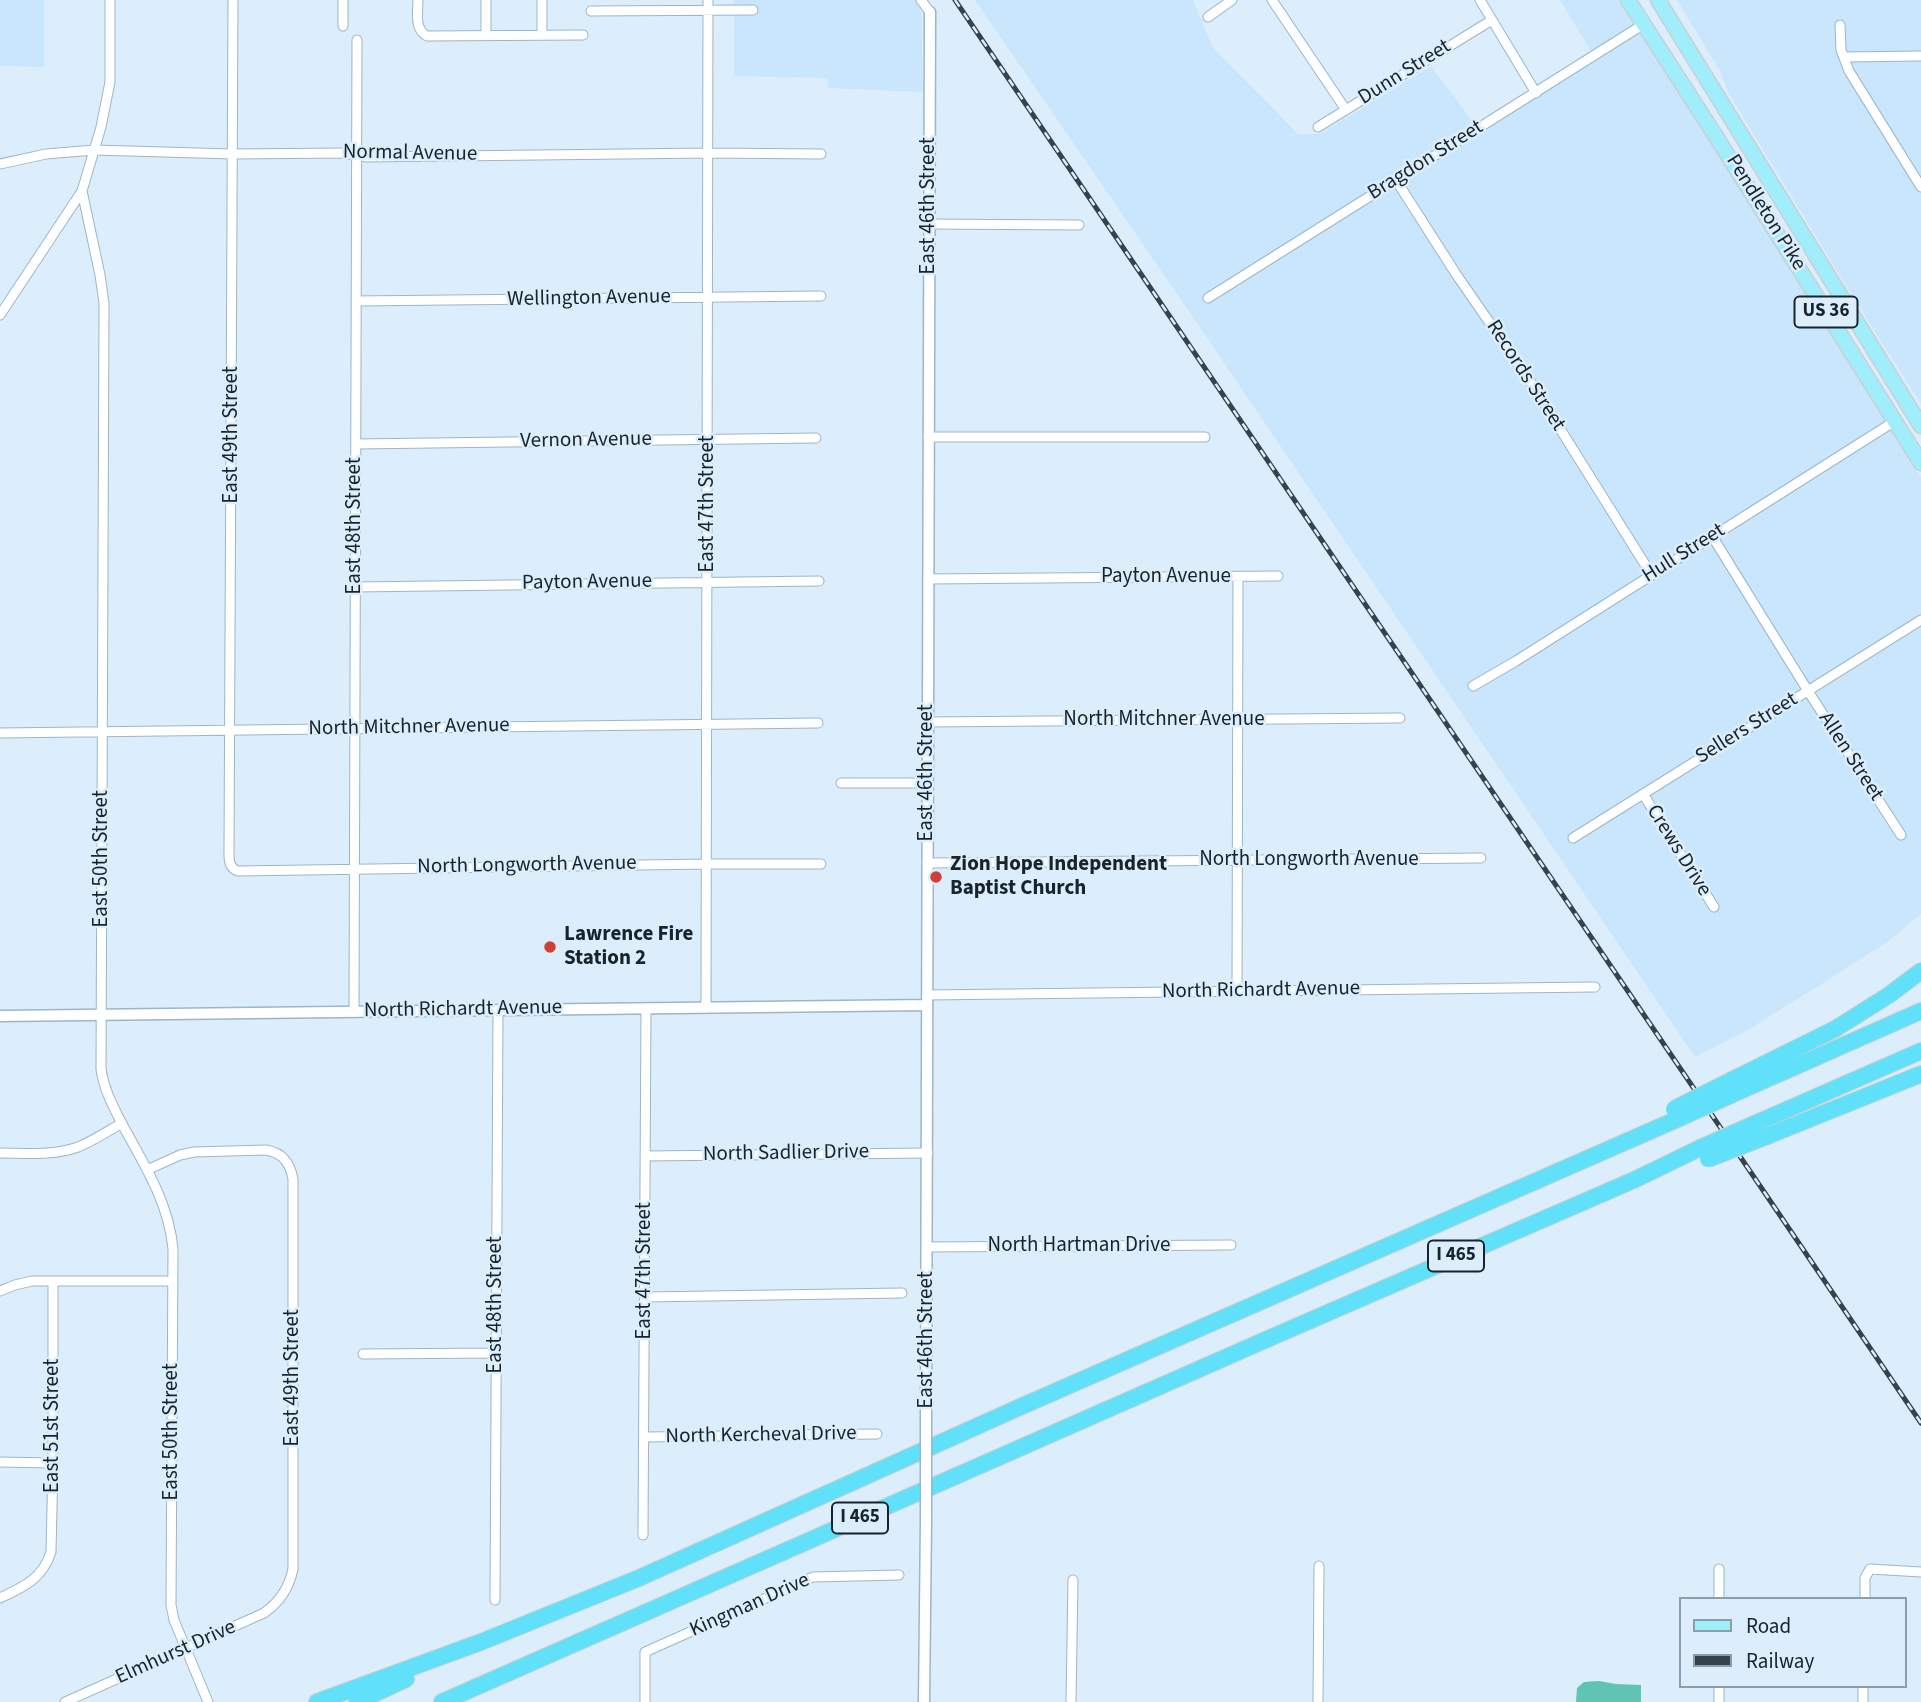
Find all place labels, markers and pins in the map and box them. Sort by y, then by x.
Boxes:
place label: Zion Hope Independent Baptist Church [950,852,1167,902]
marker: Zion Hope Independent Baptist Church [928,869,944,885]
place label: Lawrence Fire Station 2 [564,922,693,972]
marker: Lawrence Fire Station 2 [542,939,558,955]

